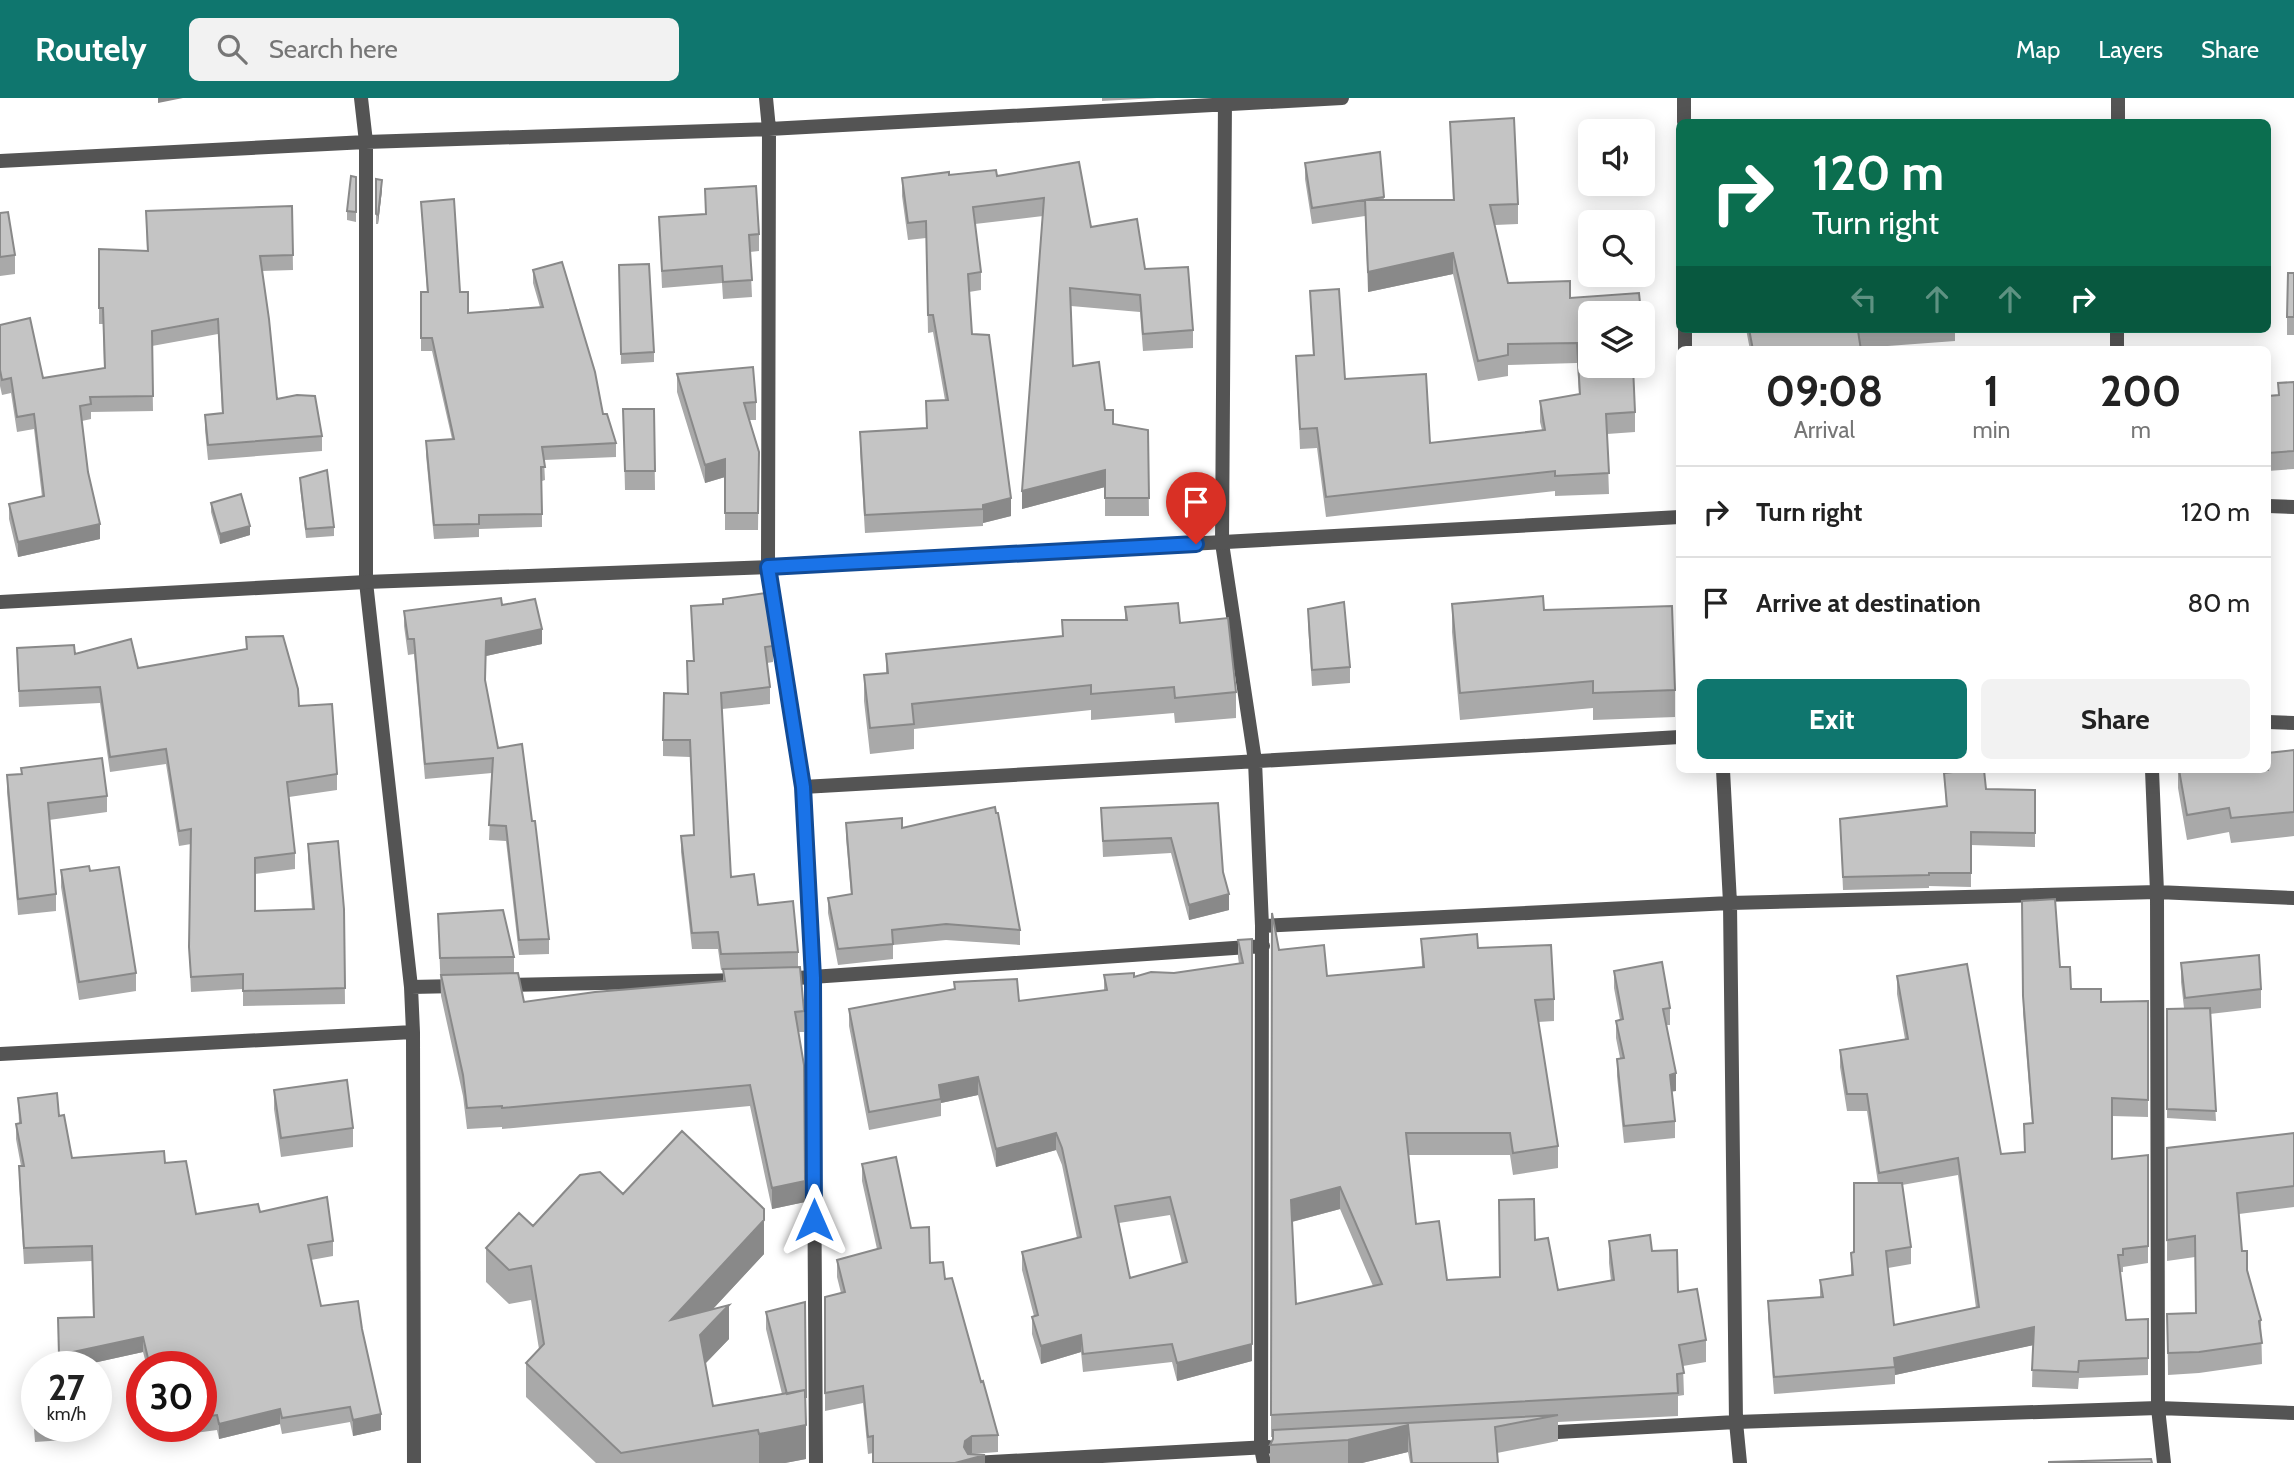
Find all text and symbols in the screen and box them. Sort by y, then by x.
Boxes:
search box [189,18,679,81]
text: Routely [35,29,147,69]
icon: search [213,30,251,68]
text: Search here [269,33,398,65]
text: Map [2016,35,2060,64]
text: Layers [2098,35,2163,64]
text: Share [2201,35,2259,64]
map controls [1578,119,1655,378]
button: sound [1578,119,1655,196]
text: 120 m [1812,143,1944,202]
icon: right [1697,147,1788,238]
text: Turn right [1812,203,1939,242]
button: search [1578,210,1655,287]
icon: left [1845,280,1883,318]
icon: ahead [1918,280,1956,318]
icon: ahead [1991,280,2029,318]
icon: right [2064,280,2102,318]
button: layers [1578,301,1655,378]
text: 09:08 [1765,365,1883,417]
text: 1 [1984,365,1999,417]
text: 200 [2100,365,2182,417]
text: Arrival [1794,416,1855,444]
text: min [1973,416,2010,444]
text: m [2131,416,2151,444]
pin [1166,472,1226,544]
icon: arrive [1177,483,1215,521]
icon: right [1697,493,1735,531]
text: Turn right [1756,496,1862,528]
text: 120 m [2181,496,2250,528]
icon: arrive [1697,584,1735,622]
text: Arrive at destination [1756,587,1981,619]
text: 80 m [2187,587,2250,619]
button: Exit [1697,679,1967,759]
button: Share [1981,679,2250,759]
position arrow [777,1183,851,1257]
speed limit sign: 30 [126,1351,217,1442]
text: 27 [48,1366,85,1409]
text: km/h [47,1403,86,1425]

